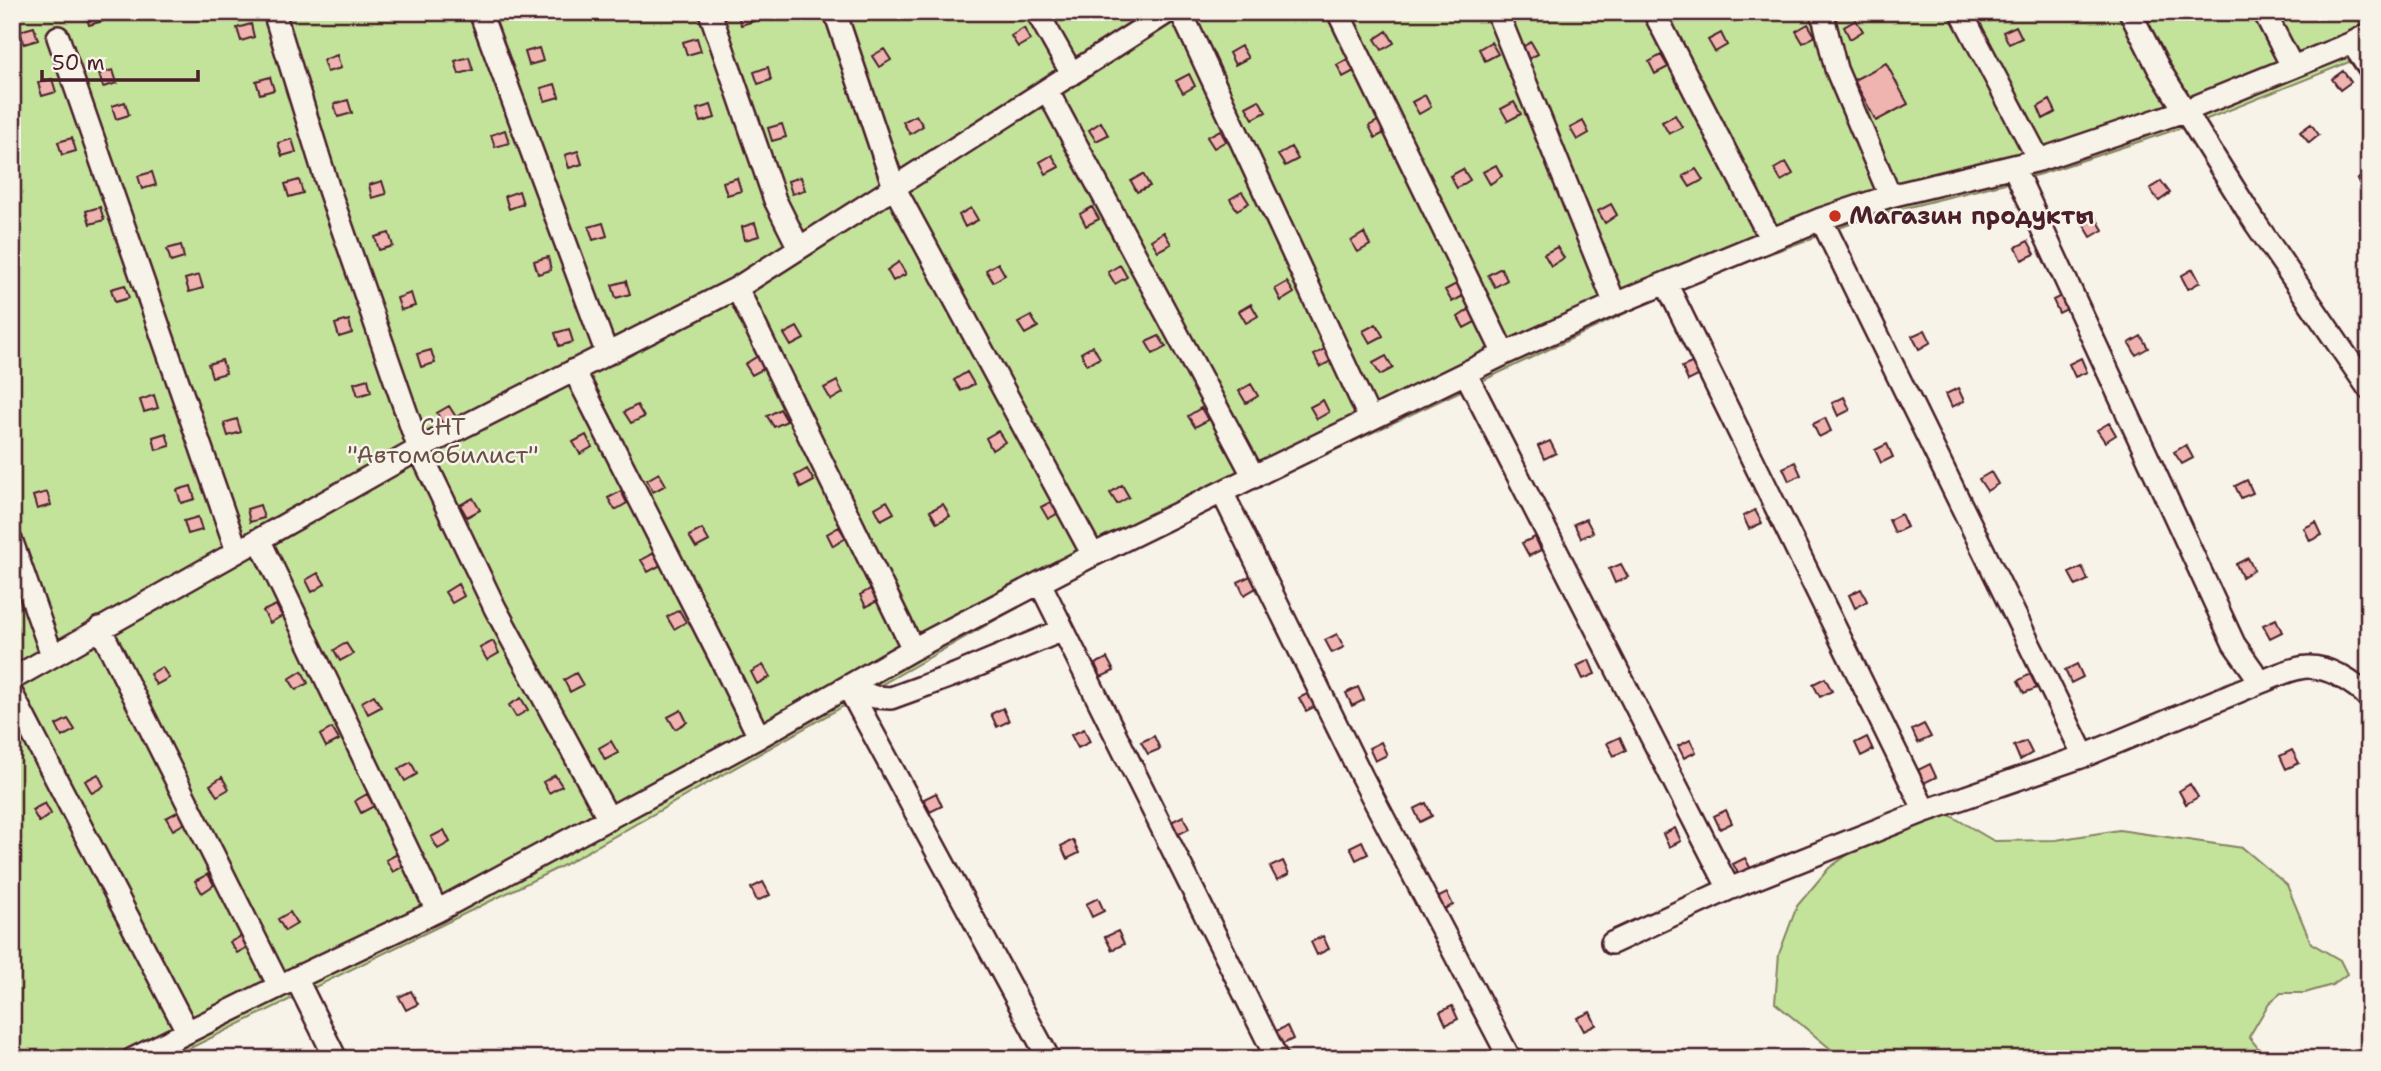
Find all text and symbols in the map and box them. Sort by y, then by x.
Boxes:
scale bar [42,38,198,82]
text: 50 m [52,49,105,77]
place label: Магазин продукты [1849,200,2094,232]
marker: Магазин продукты [1827,208,1843,224]
park label: СНТ "Автомобилист" [347,411,539,471]

